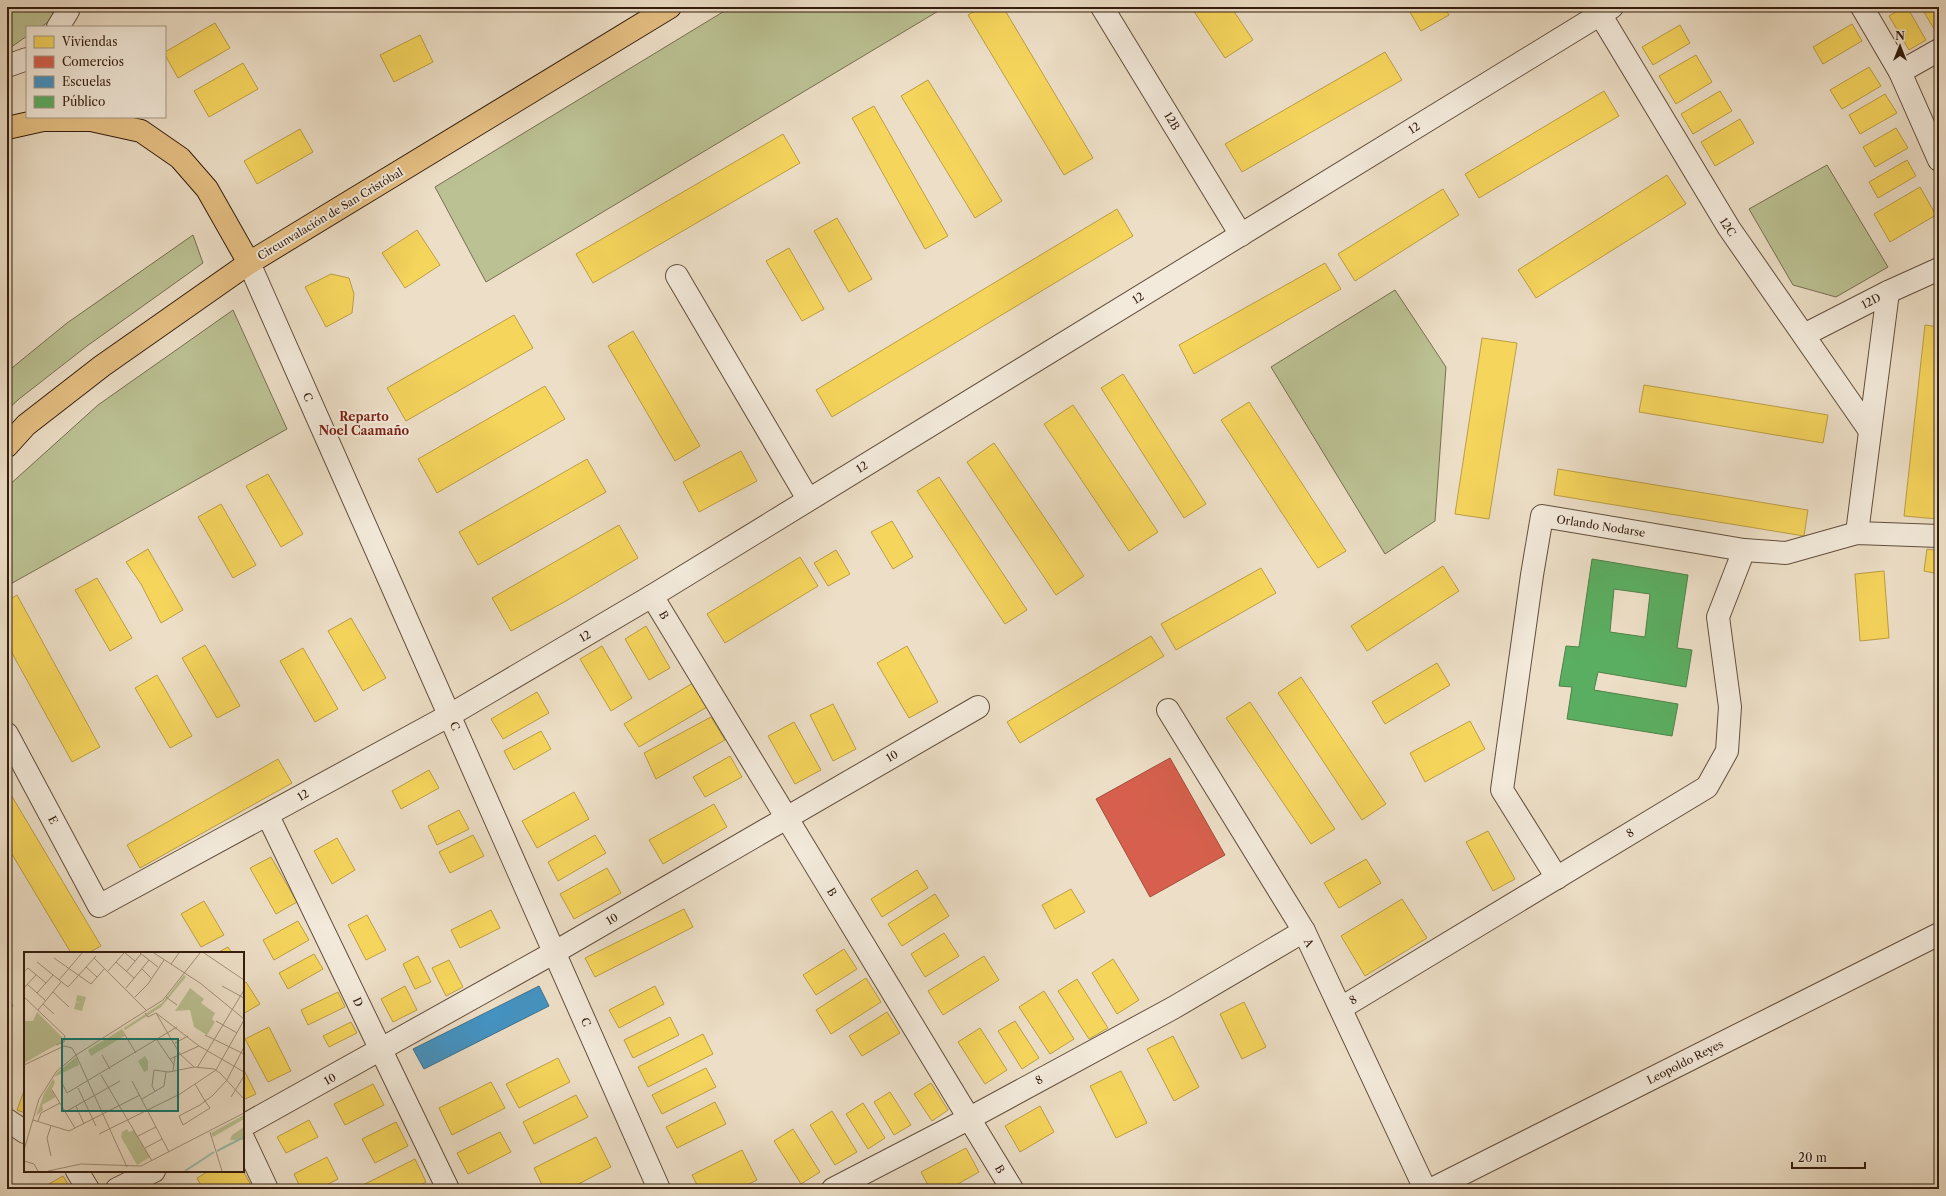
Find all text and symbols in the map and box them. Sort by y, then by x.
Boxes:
legend [26,26,166,118]
north arrow [1880,26,1920,66]
text: N [1895,29,1905,43]
text: Viviendas [61,34,117,49]
text: Comercios [62,54,124,69]
text: Escuelas [62,74,111,89]
text: Público [62,94,105,109]
street label: 12B [1161,109,1183,133]
street label: 12 [1406,119,1422,137]
street label: Circunvalación de San Cristóbal [255,165,406,263]
street label: 12C [1717,215,1739,239]
street label: 12 [1130,289,1146,307]
street label: 12D [1859,290,1883,312]
street label: C [300,390,316,404]
district label: Reparto Noel Caamaño [319,409,410,438]
street label: 12 [854,458,870,476]
street label: Orlando Nodarse [1556,512,1646,540]
street label: B [656,608,672,622]
street label: 12 [577,627,593,645]
street label: C [447,719,463,733]
street label: 10 [883,747,901,765]
street label: 12 [295,786,311,804]
street label: E [45,813,61,827]
street label: 8 [1624,825,1636,841]
street label: B [824,885,840,899]
street label: 10 [603,910,621,928]
street label: A [1300,935,1317,950]
inset map [24,952,244,1172]
street label: 8 [1347,992,1359,1008]
street label: D [350,995,366,1009]
street label: C [578,1015,594,1029]
street label: Leopoldo Reyes [1644,1037,1726,1087]
street label: 10 [322,1070,338,1088]
street label: 8 [1033,1072,1045,1088]
scale bar [1792,1144,1865,1170]
text: 20 m [1798,1150,1827,1165]
street label: B [992,1162,1008,1176]

